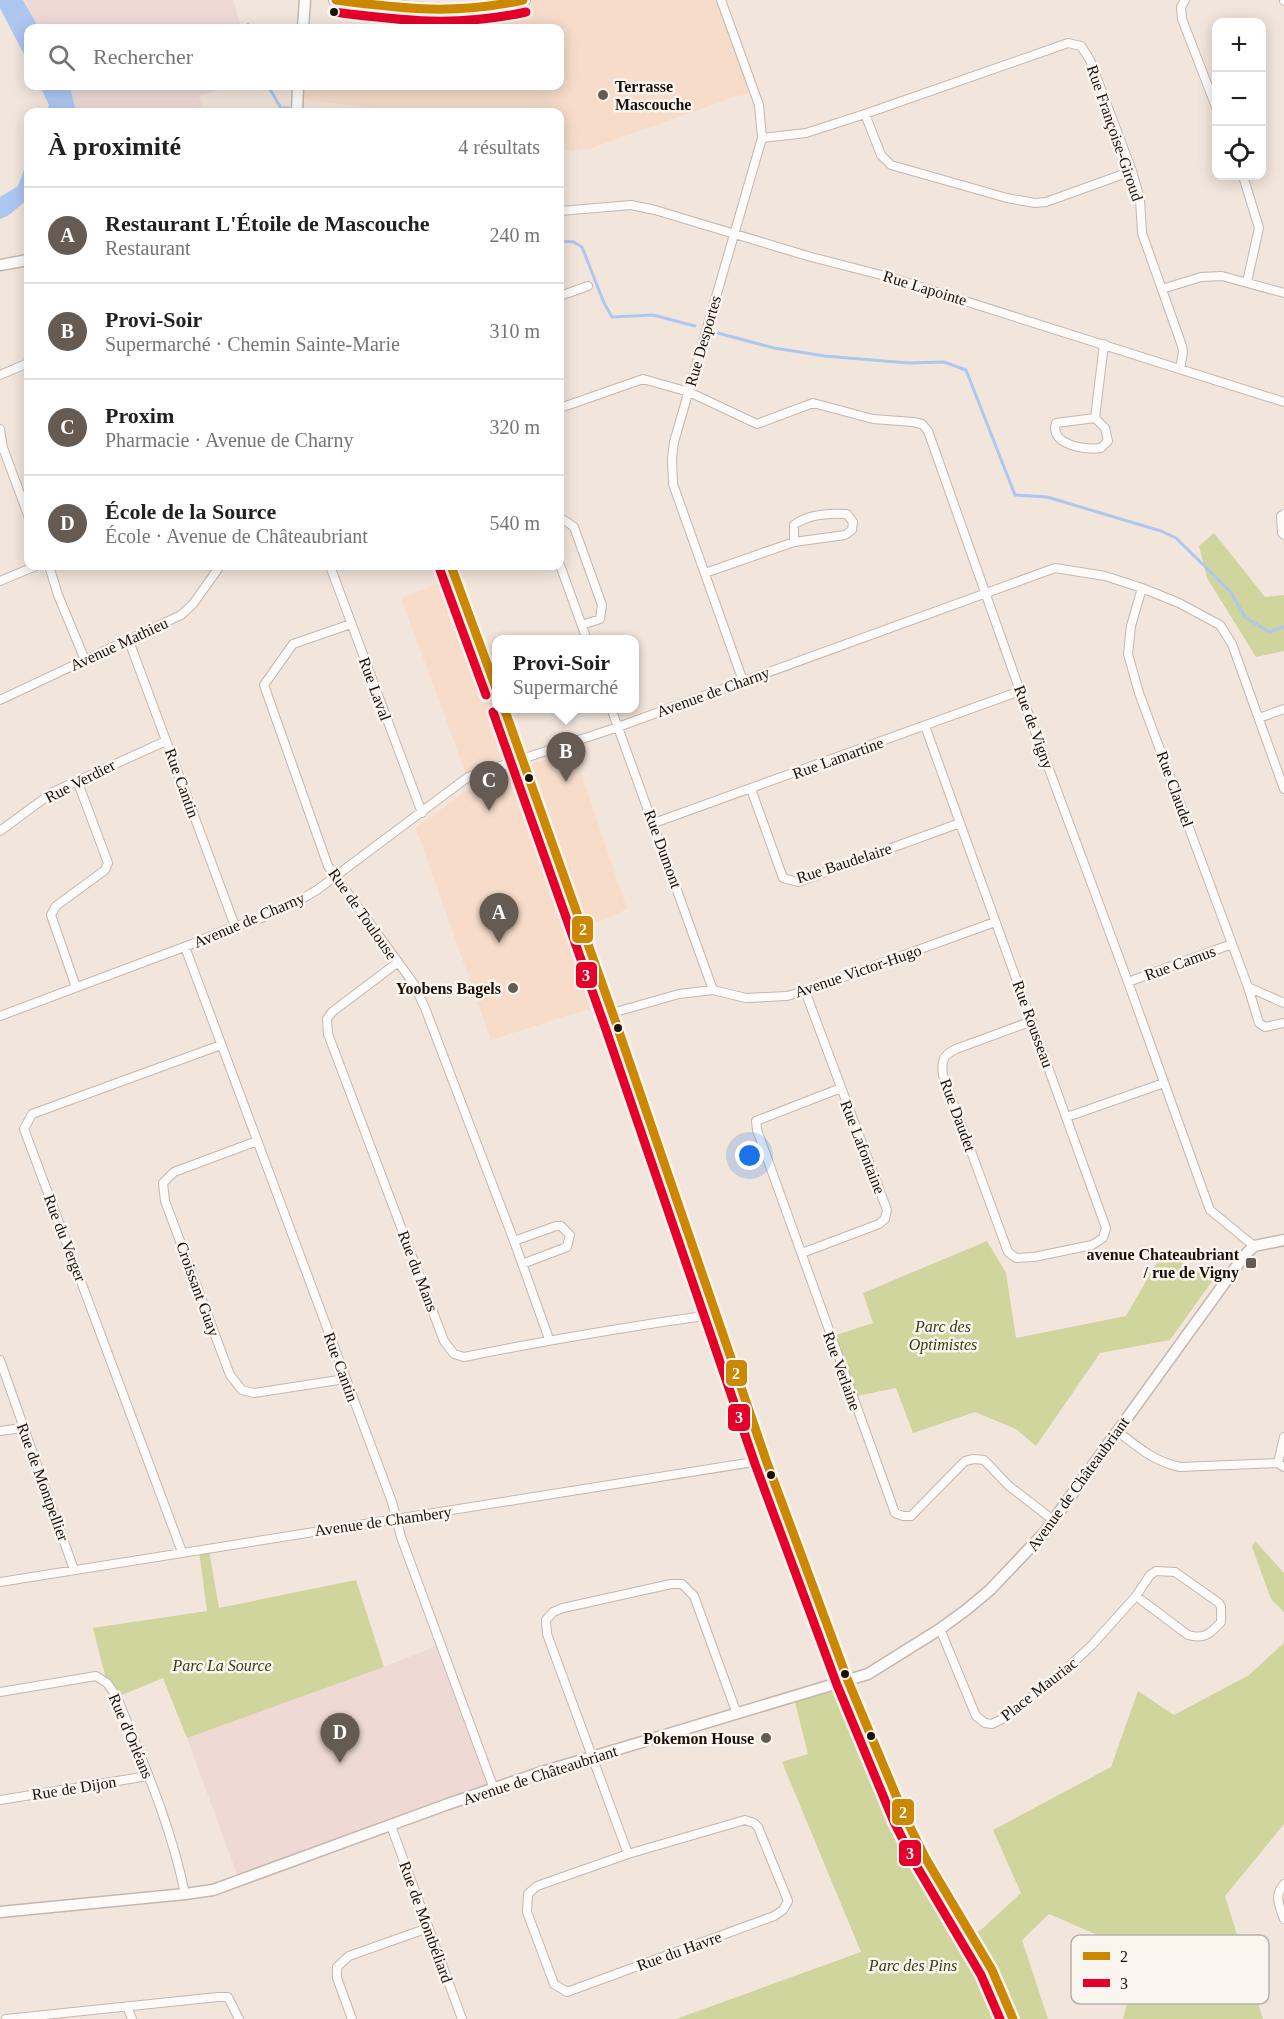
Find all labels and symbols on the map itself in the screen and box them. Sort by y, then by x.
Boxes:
unlabelled marker [328,6,340,18]
street label: Rue Françoise-Giroud [1083,63,1146,204]
place label: Terrasse Mascouche [615,78,691,113]
marker: Terrasse Mascouche [596,88,610,102]
street label: Rue Lapointe [881,267,969,310]
street label: Rue Desportes [682,294,725,389]
street label: Avenue Mathieu [67,614,171,674]
street label: Rue Laval [356,655,394,724]
street label: Avenue de Charny [654,664,772,721]
street label: Rue de Vigny [1010,683,1057,771]
pin: B [546,732,586,782]
street label: Rue Lamartine [790,734,886,782]
street label: Rue Cantin [162,746,202,820]
street label: Rue Claudel [1153,749,1197,830]
street label: Rue Verdier [42,756,119,806]
pin: C [470,762,508,811]
unlabelled marker [523,772,535,784]
street label: Rue Dumont [641,807,685,891]
street label: Rue Baudelaire [794,840,894,886]
street label: Rue de Toulouse [325,865,401,963]
street label: Avenue de Charny [191,889,307,952]
pin: A [480,894,518,943]
line badge: 2 [571,915,594,944]
text: 2 [579,921,587,938]
street label: Avenue Victor-Hugo [792,941,924,1002]
street label: Rue Camus [1142,942,1218,984]
line badge: 3 [575,961,598,989]
text: 3 [582,967,590,984]
street label: Rue Rousseau [1009,978,1057,1070]
place label: Yoobens Bagels [396,980,501,998]
marker: Yoobens Bagels [506,981,520,995]
unlabelled marker [612,1022,624,1034]
street label: Rue Daudet [937,1076,979,1154]
street label: Rue Lafontaine [837,1098,889,1196]
your location [735,1141,764,1170]
street label: Rue du Verger [40,1192,90,1285]
street label: Rue du Mans [395,1228,441,1314]
street label: Croissant Guay [172,1240,223,1339]
place label: avenue Chateaubriant / rue de Vigny [1087,1246,1240,1282]
marker: avenue Chateaubriant / rue de Vigny [1244,1256,1258,1270]
park label: Parc des Optimistes [909,1318,977,1354]
street label: Rue Verlaine [820,1329,864,1413]
street label: Rue Cantin [321,1330,361,1404]
line badge: 2 [725,1359,748,1387]
text: 2 [732,1365,740,1382]
line badge: 3 [727,1403,751,1432]
text: 3 [735,1409,743,1426]
street label: Avenue de Châteaubriant [1024,1413,1133,1554]
street label: Rue de Montpellier [13,1421,72,1544]
unlabelled marker [765,1469,777,1481]
street label: Avenue de Chambery [313,1503,453,1540]
street label: Place Mauriac [998,1654,1080,1724]
park label: Parc La Source [171,1657,272,1674]
unlabelled marker [839,1668,851,1680]
street label: Rue d'Orléans [106,1691,156,1781]
pin: D [320,1714,360,1763]
place label: Pokemon House [643,1730,754,1747]
unlabelled marker [865,1730,877,1742]
marker: Pokemon House [759,1731,773,1745]
street label: Avenue de Châteaubriant [461,1742,620,1808]
street label: Rue de Dijon [31,1773,118,1804]
line badge: 2 [891,1798,915,1826]
text: 2 [899,1804,907,1821]
line badge: 3 [898,1839,922,1867]
text: 3 [906,1845,914,1862]
street label: Rue de Montbéliard [396,1859,456,1985]
street label: Rue du Havre [634,1928,724,1974]
legend [1071,1935,1269,2004]
text: 2 [1120,1948,1128,1965]
park label: Parc des Pins [868,1957,957,1974]
text: 3 [1120,1975,1128,1992]

